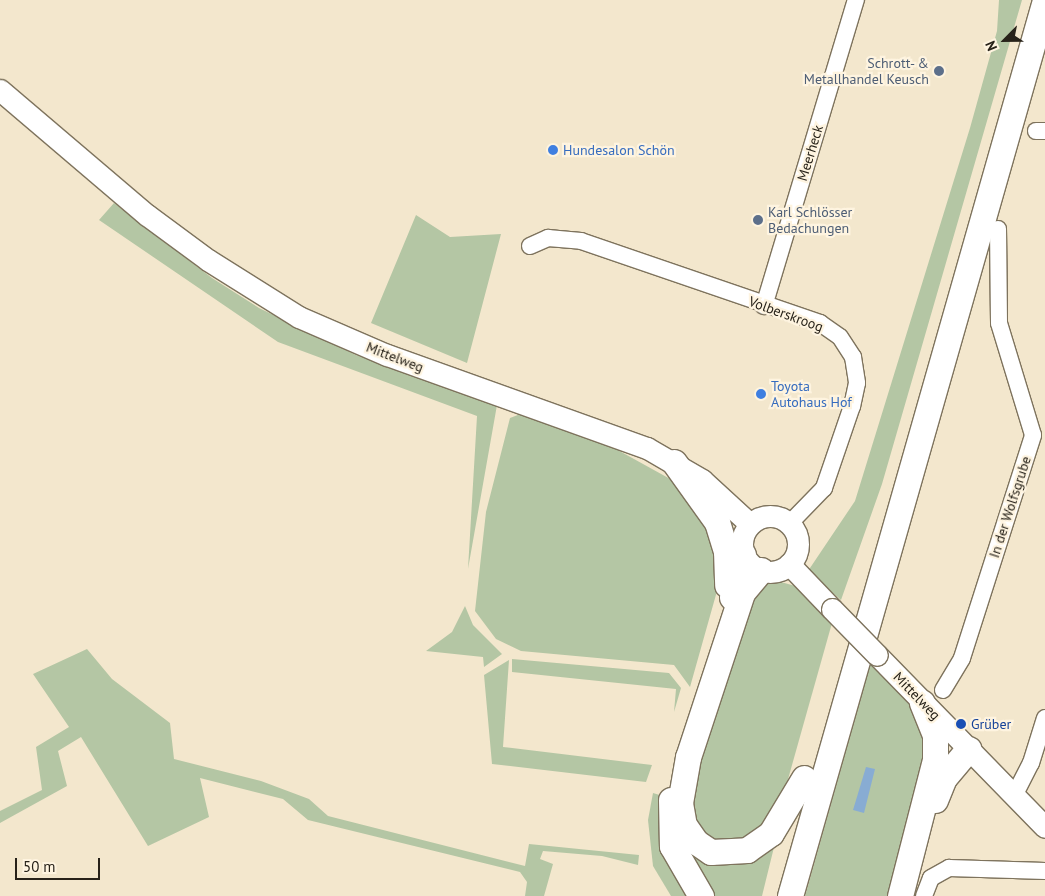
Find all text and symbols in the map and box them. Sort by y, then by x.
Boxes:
north arrow [980,15,1030,65]
text: N [981,38,1001,54]
place label: Schrott- & Metallhandel Keusch [804,55,929,88]
marker: Schrott- & Metallhandel Keusch [933,65,945,77]
street label: Meerheck [794,123,826,183]
place label: Hundesalon Schön [563,142,675,158]
marker: Hundesalon Schön [547,144,559,156]
place label: Karl Schlösser Bedachungen [768,204,852,236]
marker: Karl Schlösser Bedachungen [752,214,764,226]
street label: Volberskroog [746,293,826,335]
street label: Mittelweg [364,338,426,376]
place label: Toyota Autohaus Hof [771,378,852,411]
marker: Toyota Autohaus Hof [755,388,767,400]
street label: In der Wolfsgrube [986,454,1034,560]
street label: Mittelweg [890,669,944,723]
place label: Grüber [971,716,1011,732]
marker: Grüber [955,718,967,730]
scale bar [18,848,102,880]
text: 50 m [23,857,56,876]

